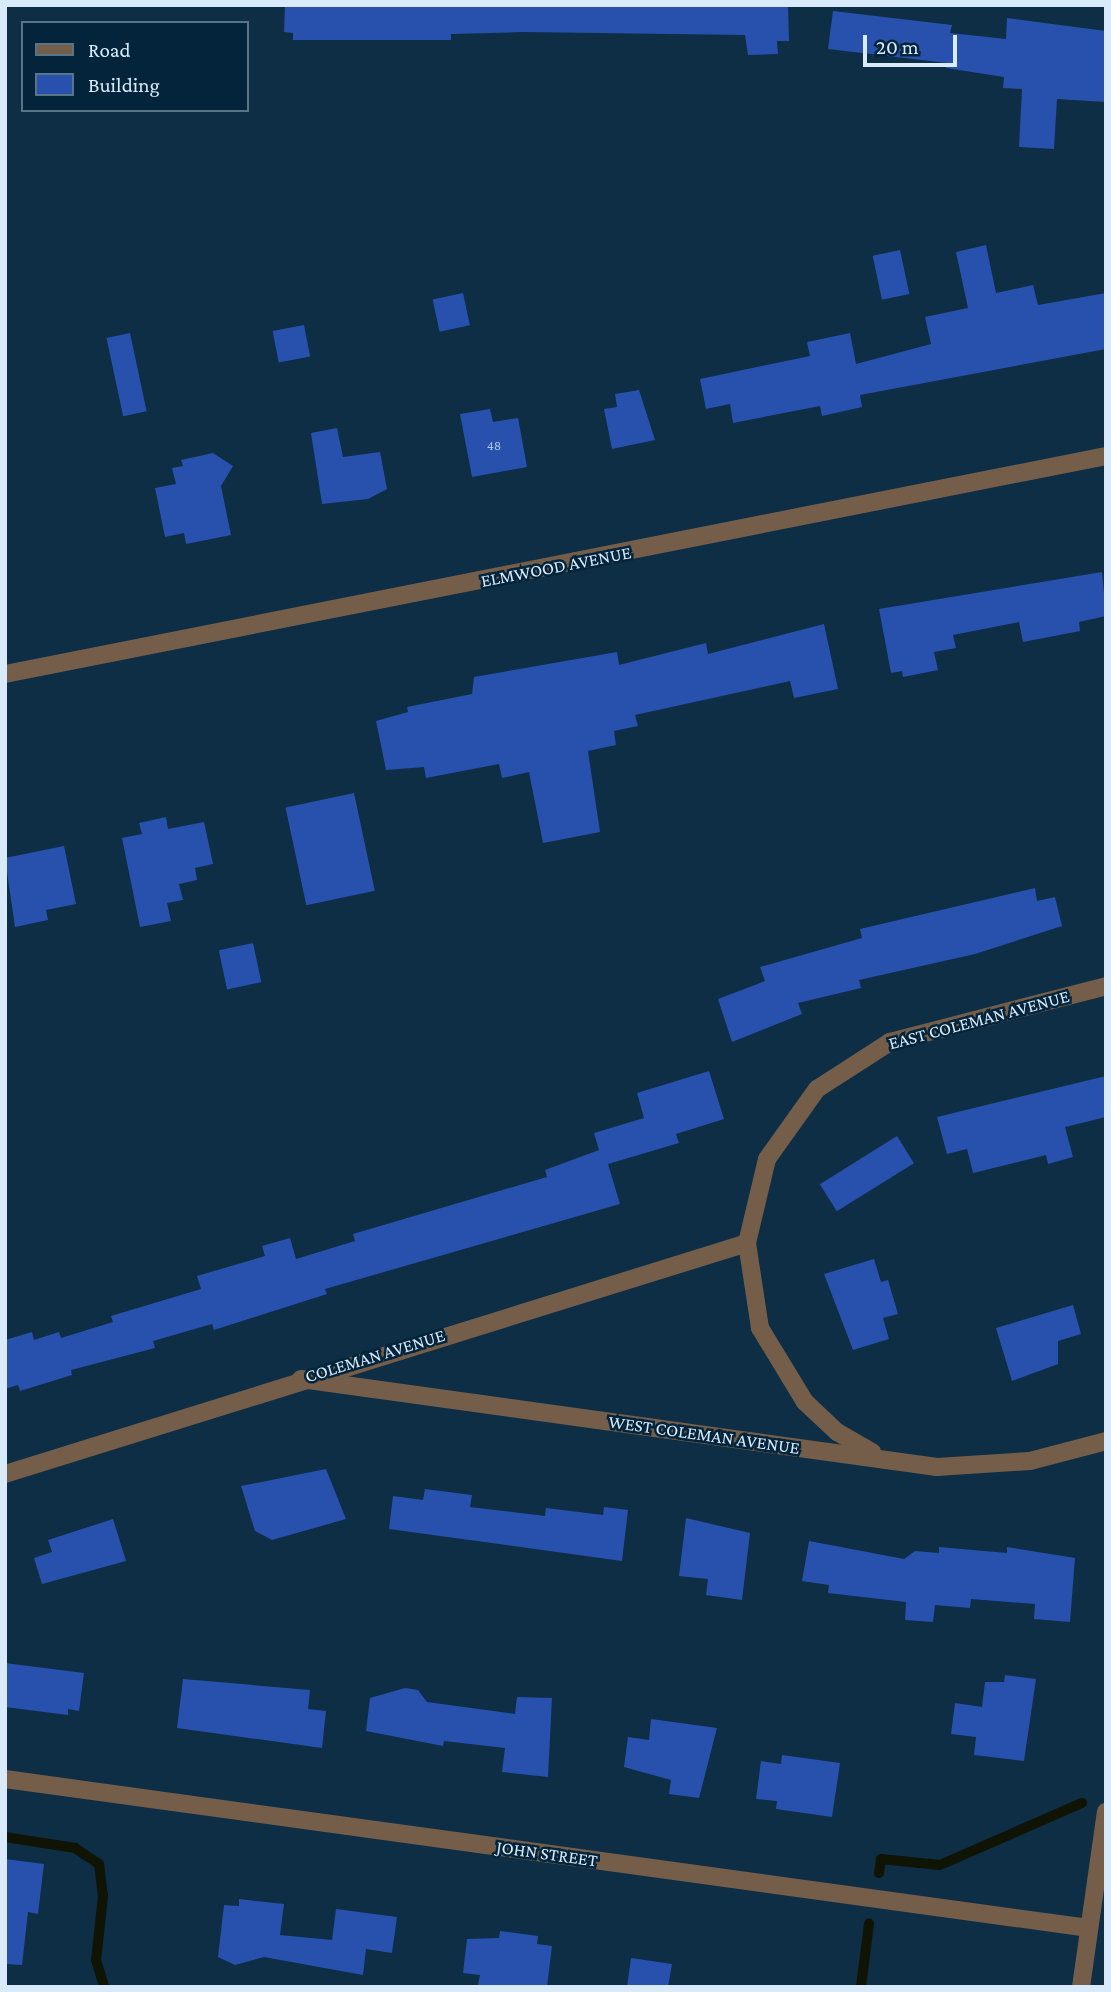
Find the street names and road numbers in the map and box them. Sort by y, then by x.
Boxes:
street label: ELMWOOD AVENUE [479,542,633,592]
street label: EAST COLEMAN AVENUE [886,985,1072,1055]
street label: COLEMAN AVENUE [303,1324,447,1388]
street label: WEST COLEMAN AVENUE [607,1411,801,1459]
street label: JOHN STREET [495,1836,599,1872]

